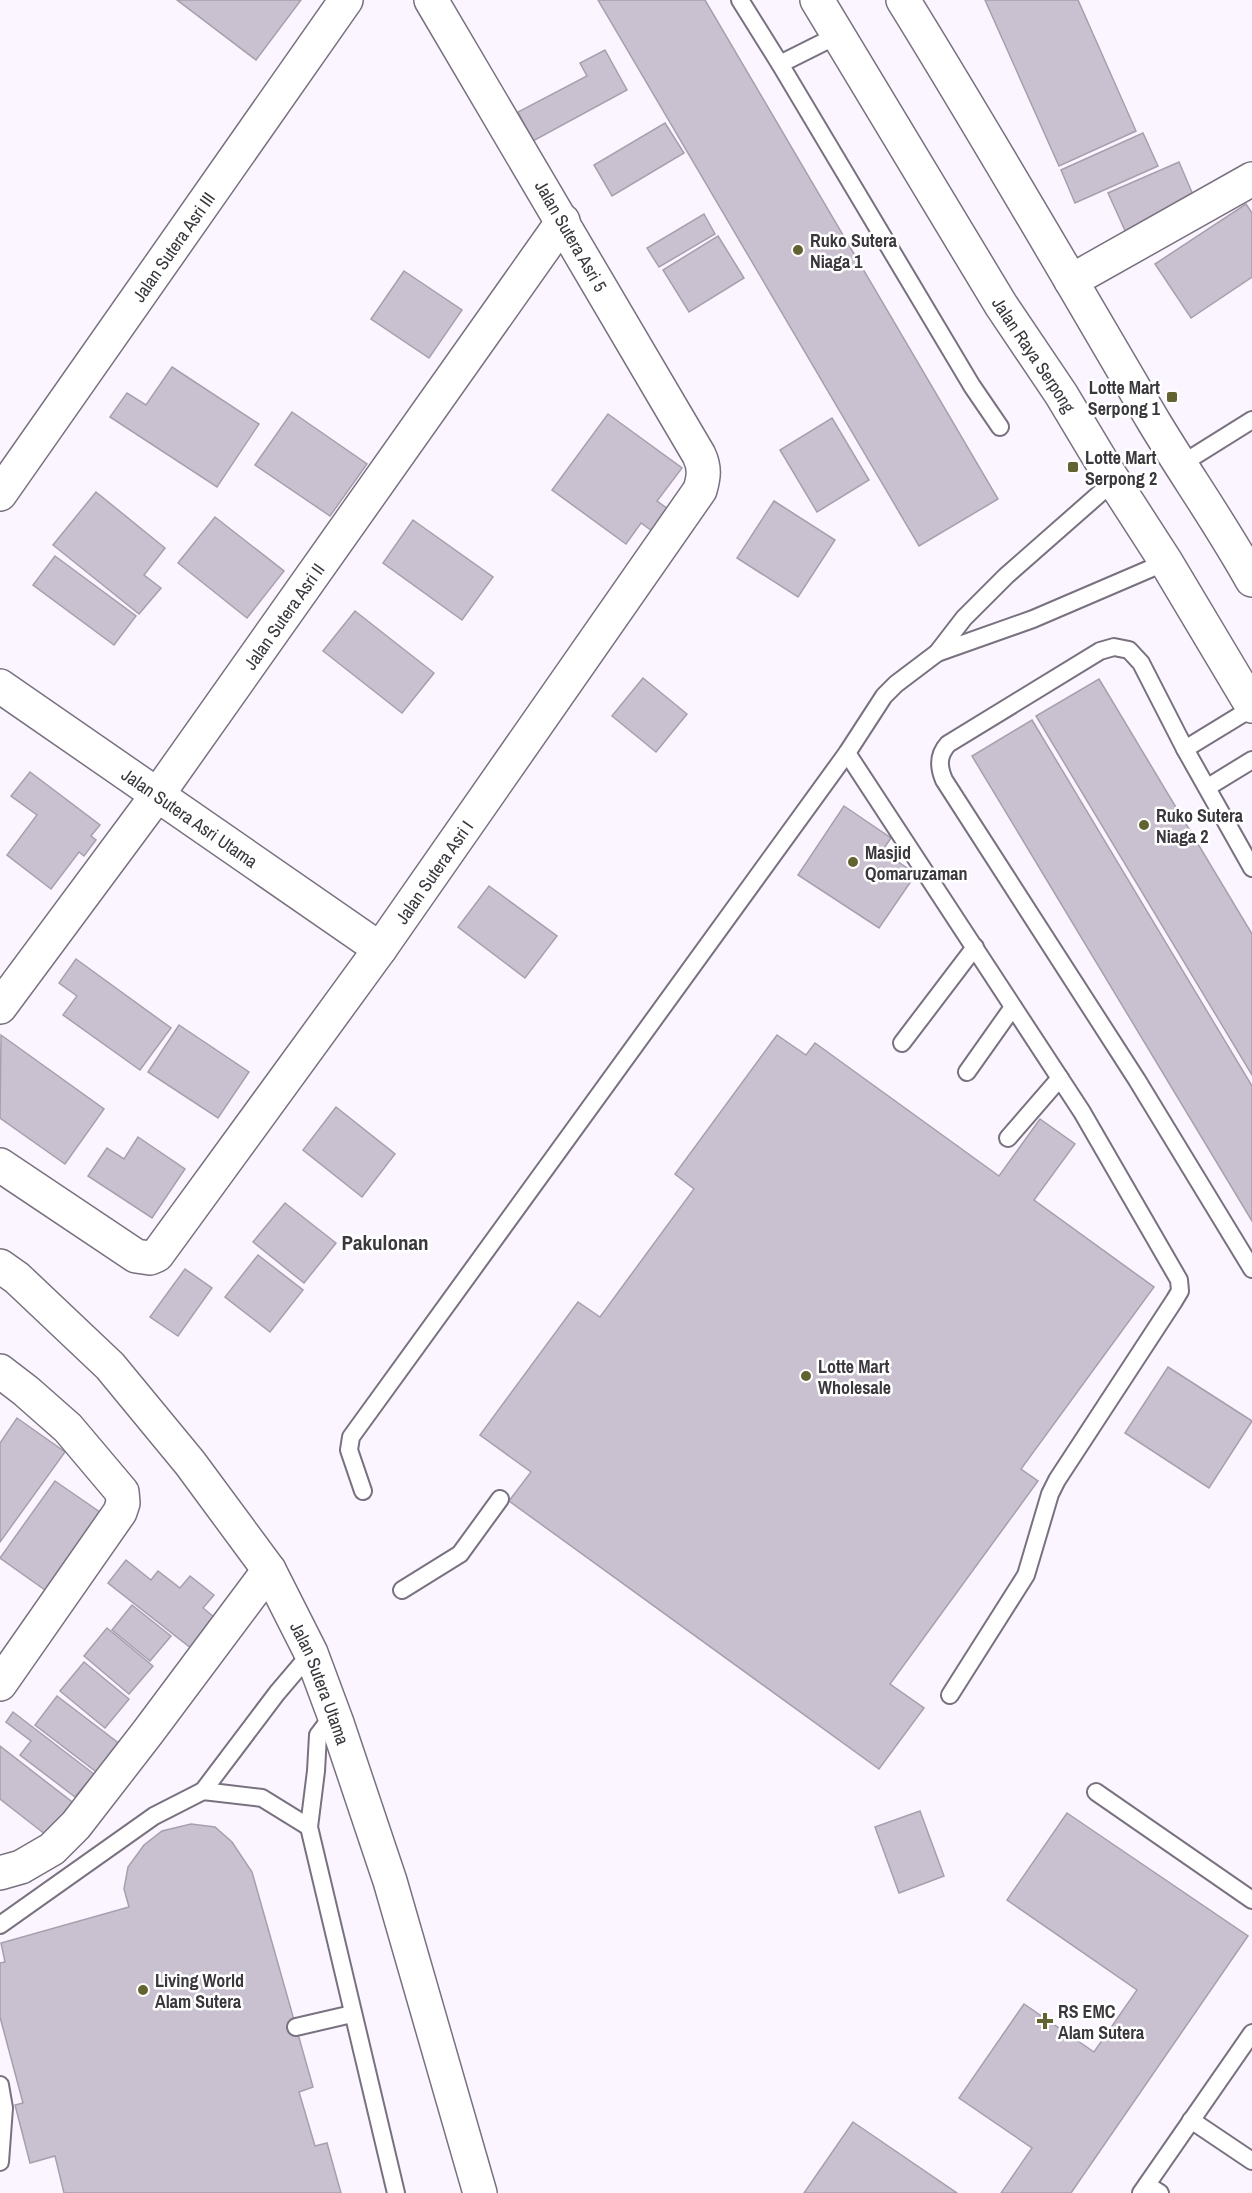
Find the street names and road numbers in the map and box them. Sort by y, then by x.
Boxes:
street label: Jalan Sutera Asri 5 [529,176,613,296]
street label: Jalan Sutera Asri III [126,187,220,307]
street label: Jalan Raya Serpong [987,292,1082,418]
street label: Jalan Sutera Asri II [237,558,330,674]
street label: Jalan Sutera Asri Utama [117,762,263,873]
street label: Jalan Sutera Asri I [389,815,479,929]
street label: Jalan Sutera Utama [285,1617,356,1748]

